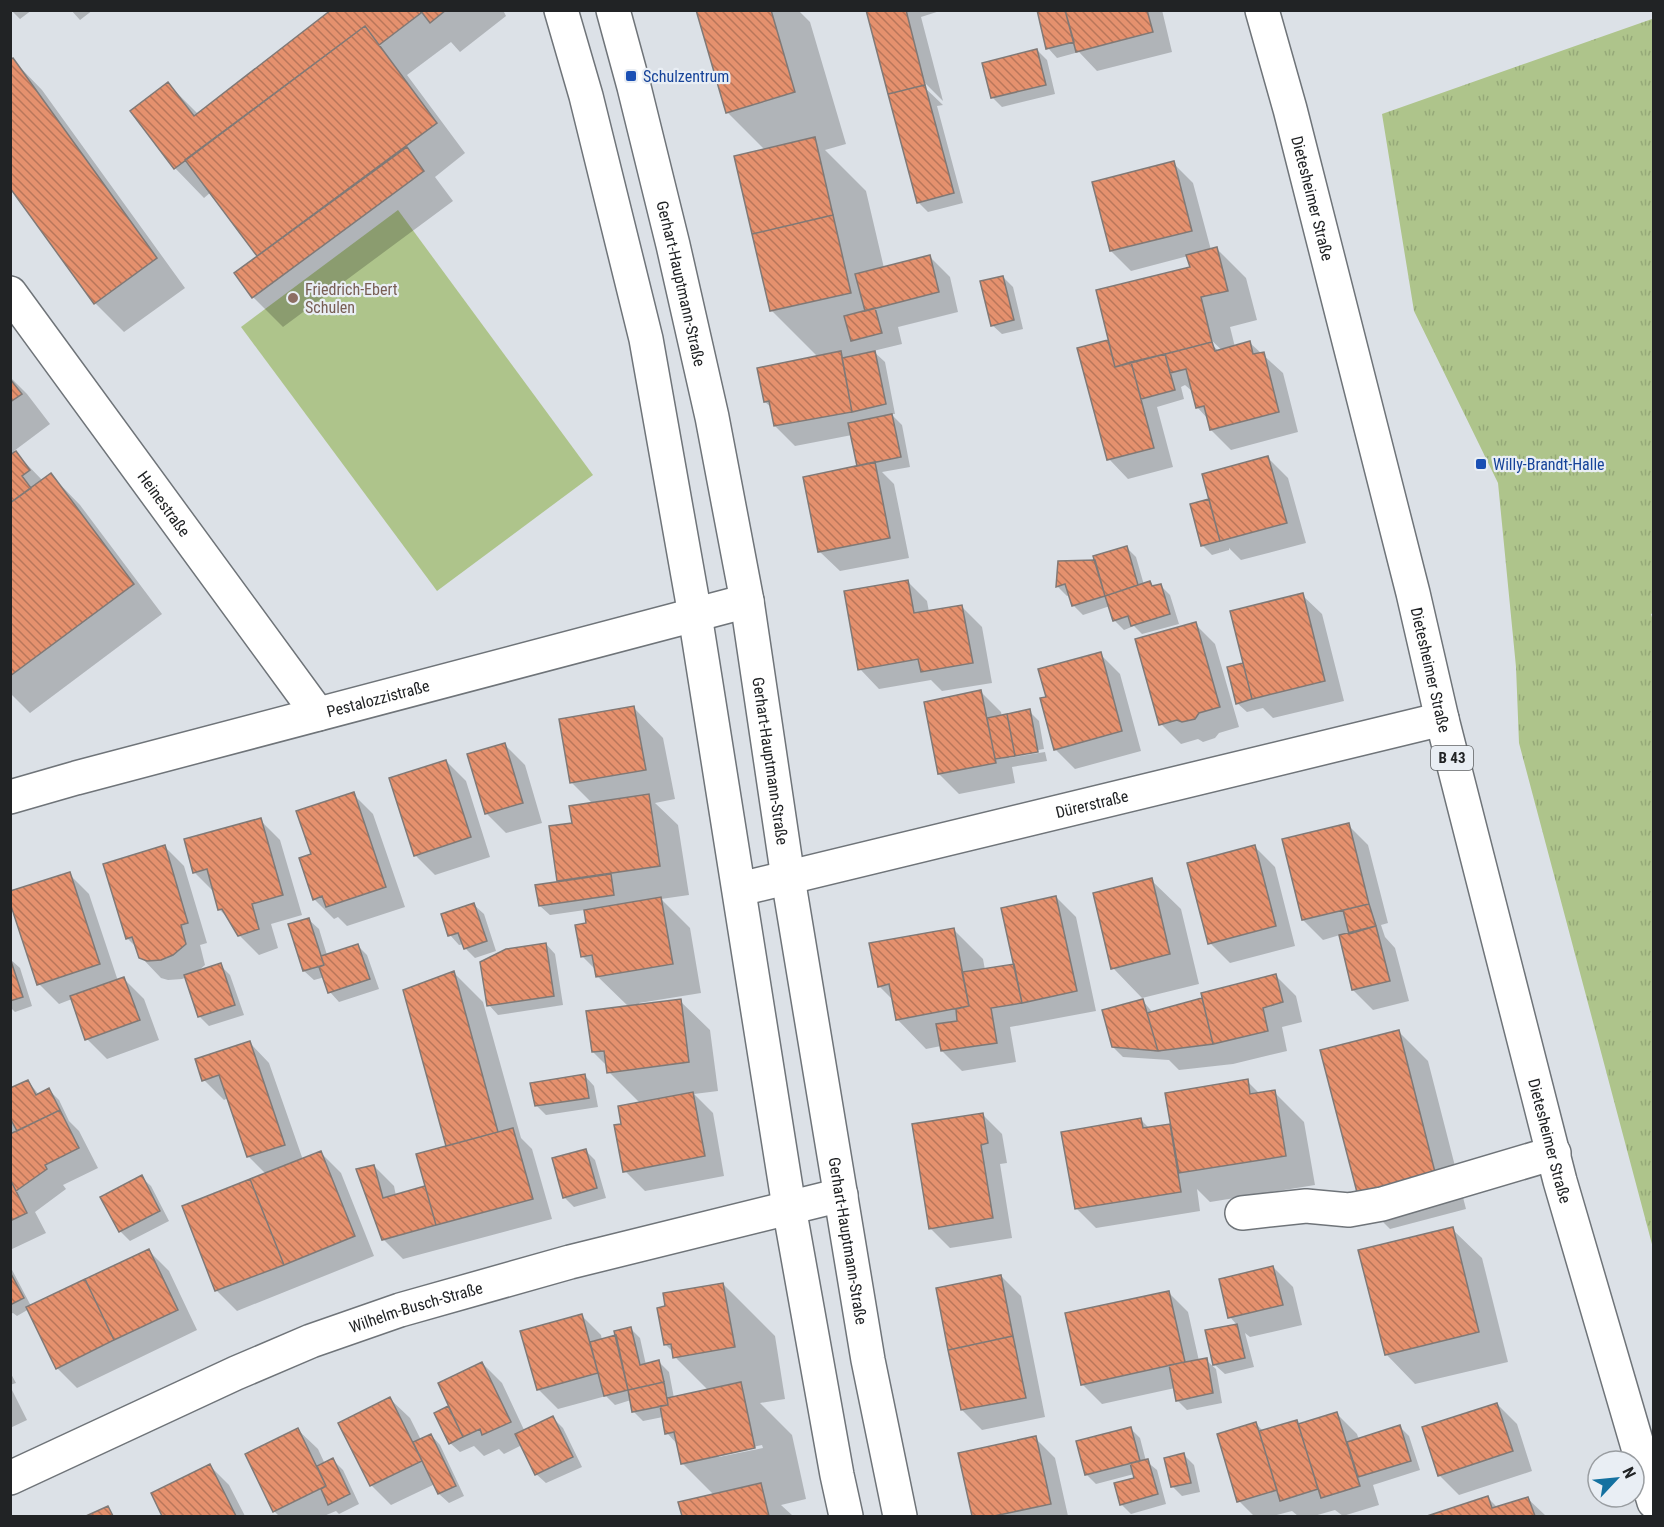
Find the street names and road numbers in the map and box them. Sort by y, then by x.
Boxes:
street label: Dietesheimer Straße [1287,134,1337,263]
street label: Gerhart-Hauptmann-Straße [652,199,709,368]
street label: Heinestraße [133,467,194,540]
street label: Dietesheimer Straße [1407,605,1454,734]
street label: Pestalozzistraße [325,676,432,721]
street label: Gerhart-Hauptmann-Straße [748,676,792,846]
road number: B 43 [1431,746,1473,770]
street label: Dürerstraße [1054,786,1130,822]
street label: Dietesheimer Straße [1524,1077,1575,1205]
street label: Gerhart-Hauptmann-Straße [824,1156,871,1326]
street label: Wilhelm-Busch-Straße [347,1278,485,1337]

